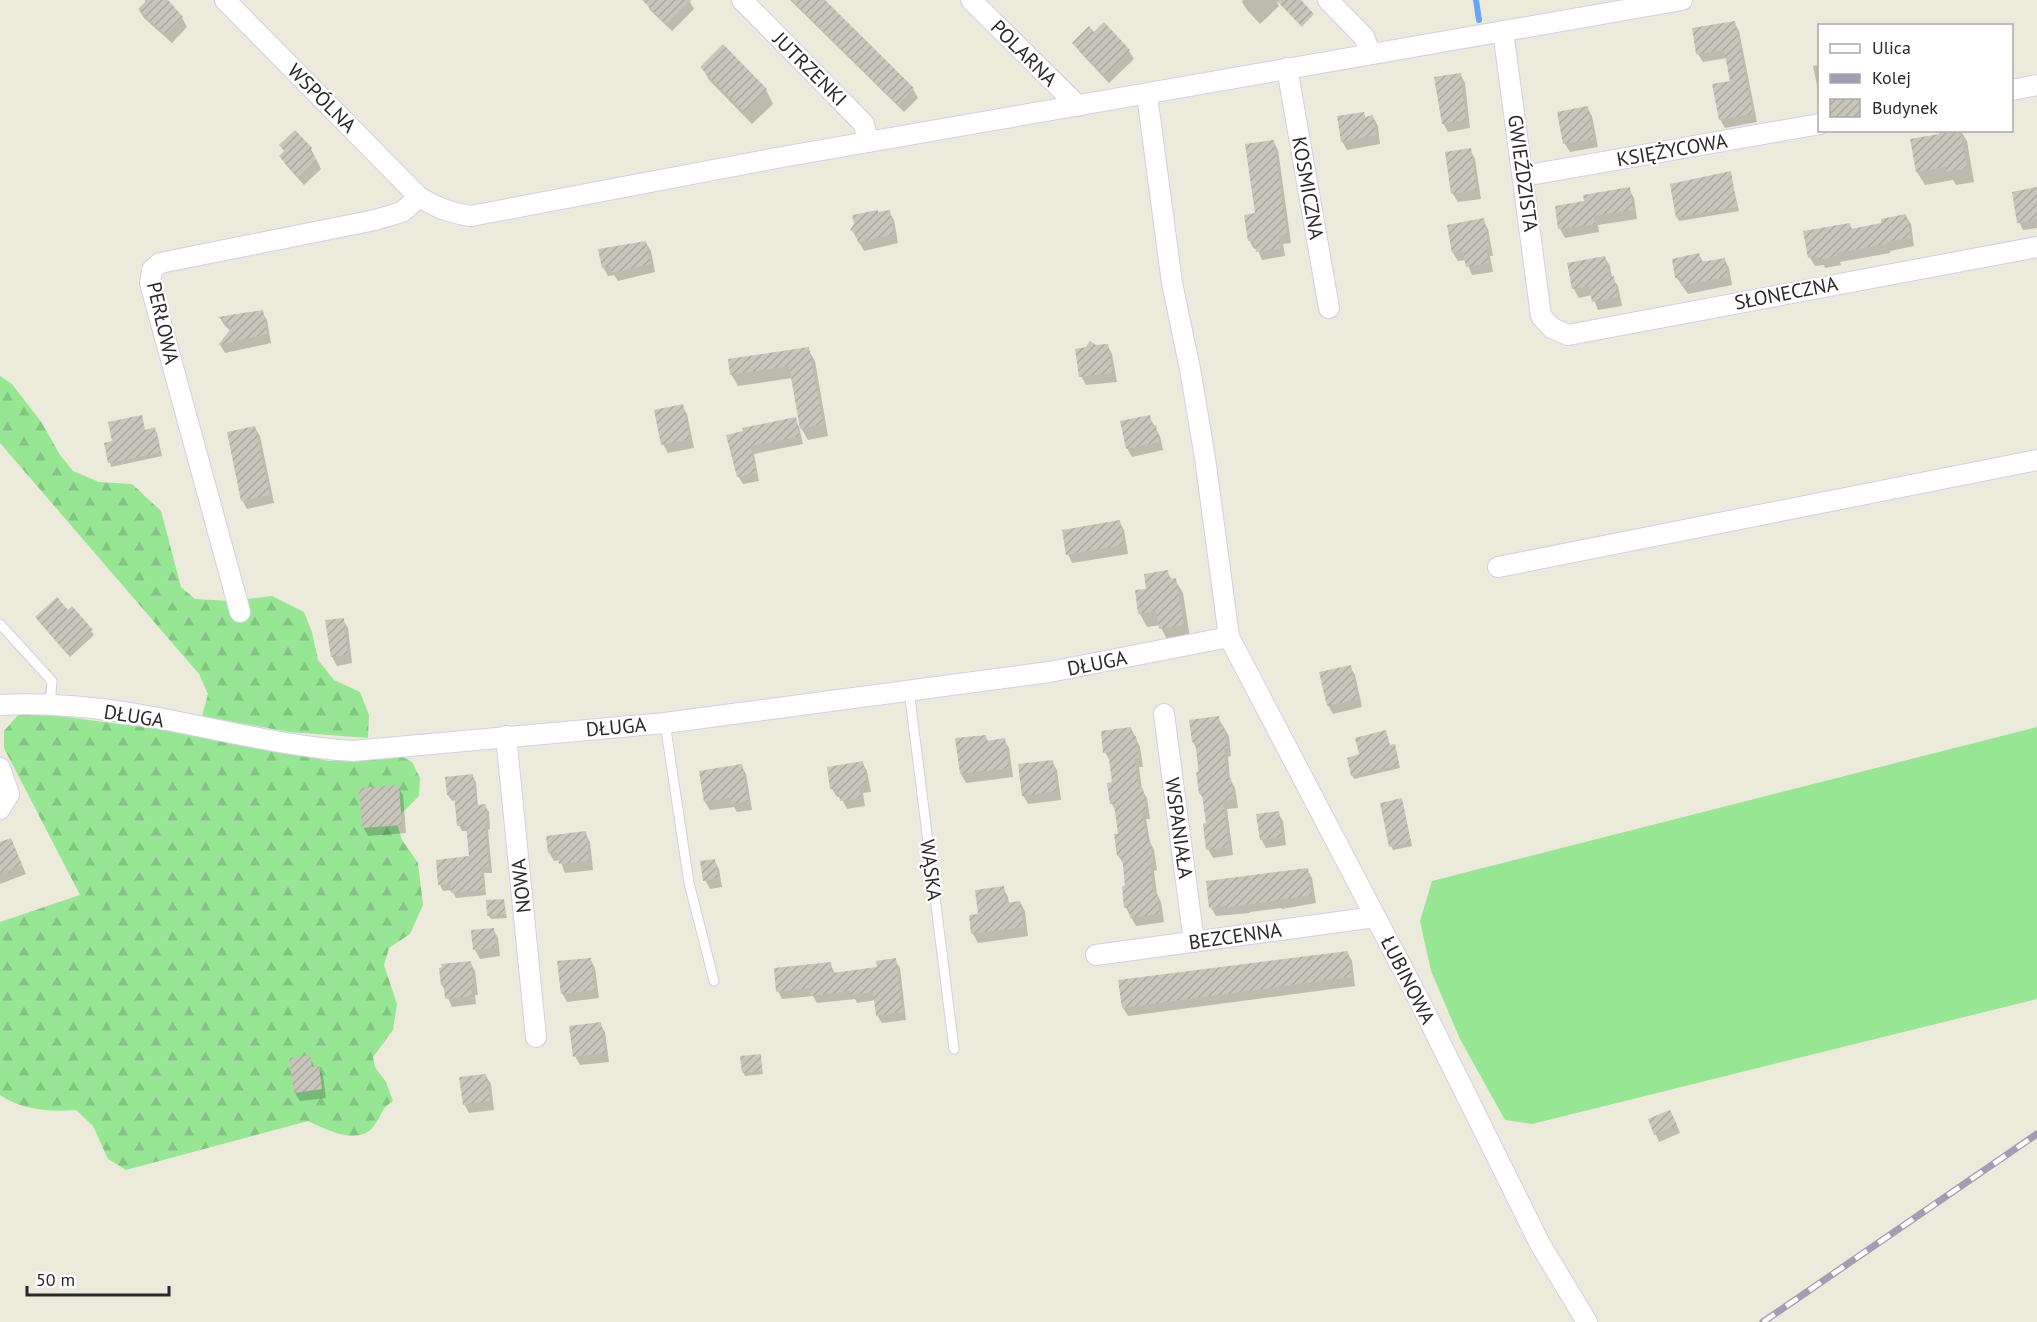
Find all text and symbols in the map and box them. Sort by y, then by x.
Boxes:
street label: POLARNA [985,14,1063,92]
legend [1818,24,2013,132]
street label: JUTRZENKI [767,26,853,112]
text: Ulica [1872,36,1911,59]
street label: WSPÓLNA [282,58,362,138]
text: Kolej [1872,66,1911,89]
text: Budynek [1872,96,1938,119]
street label: GWIEŹDZISTA [1502,113,1544,233]
street label: KSIĘŻYCOWA [1615,127,1730,173]
street label: KOSMICZNA [1286,134,1330,242]
street label: SŁONECZNA [1732,270,1840,316]
street label: PERŁOWA [141,279,185,367]
street label: DŁUGA [1065,644,1129,682]
street label: DŁUGA [102,698,166,734]
street label: DŁUGA [585,711,648,743]
street label: WSPANIAŁA [1159,776,1199,881]
street label: WĄSKA [914,838,948,902]
street label: NOWA [505,857,537,914]
street label: BEZCENNA [1187,917,1283,955]
street label: ŁUBINOWA [1375,932,1441,1029]
scale bar [27,1259,170,1297]
text: 50 m [36,1268,75,1291]

